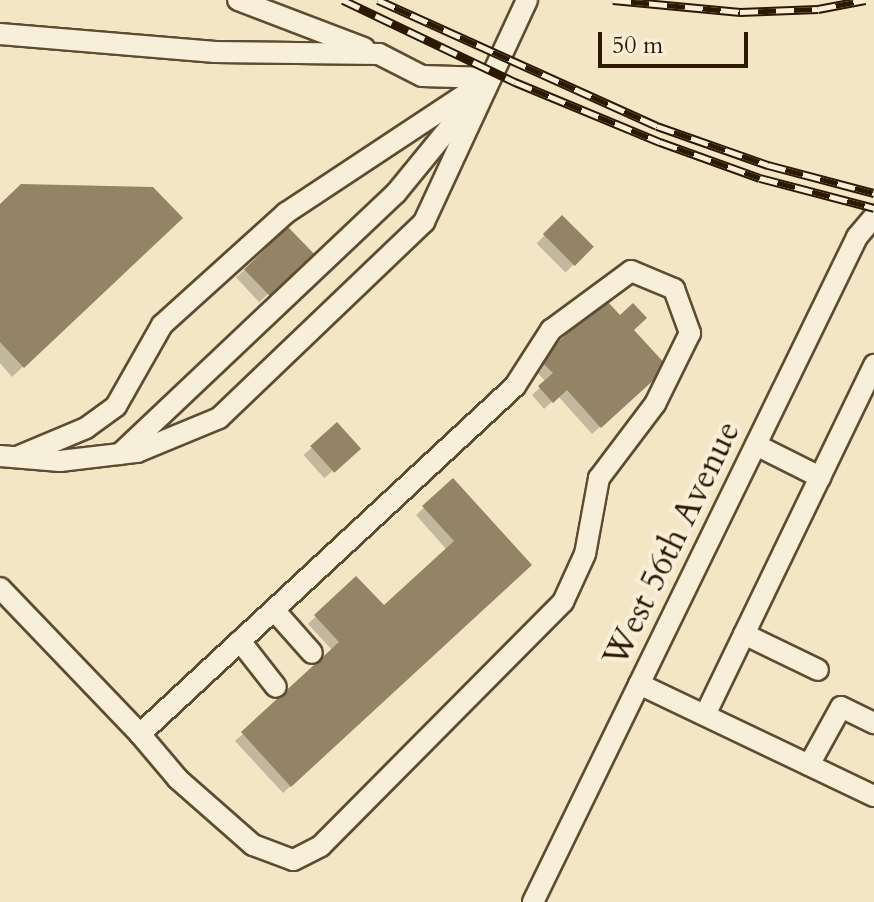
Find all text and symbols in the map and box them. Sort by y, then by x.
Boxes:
scale bar [602,16,752,66]
text: 50 m [612,29,663,62]
street label: West 56th Avenue [595,415,749,673]

